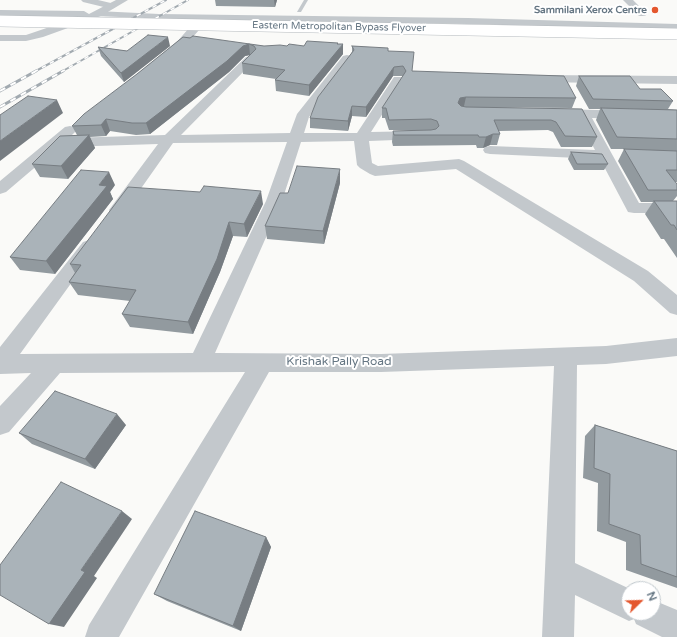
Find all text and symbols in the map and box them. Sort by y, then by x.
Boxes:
place label: Sammilani Xerox Centre [534,4,647,16]
marker: Sammilani Xerox Centre [650,5,660,15]
street label: Eastern Metropolitan Bypass Flyover [252,19,426,35]
street label: Krishak Pally Road [286,355,392,369]
north arrow [621,581,661,621]
text: N [644,590,659,603]

